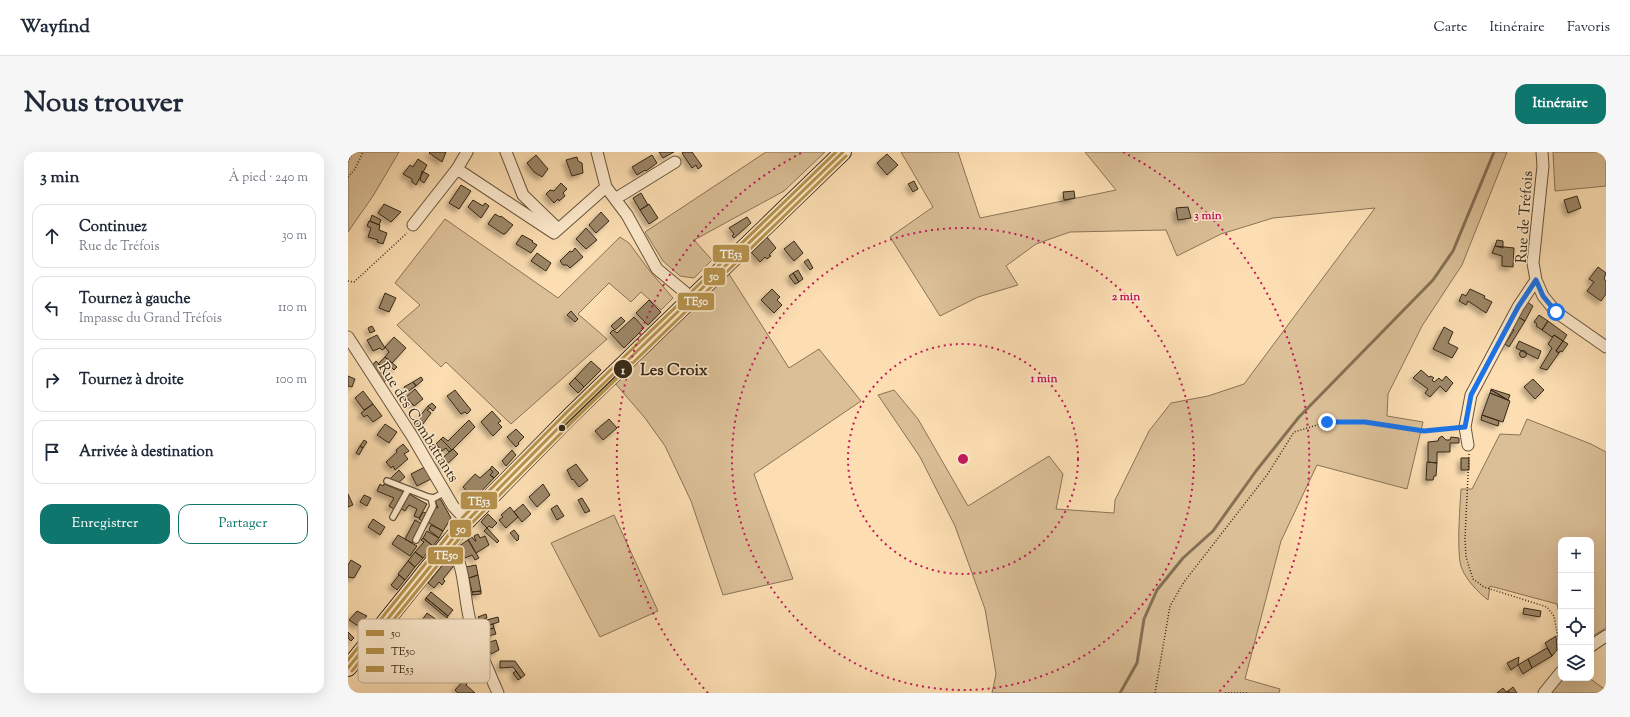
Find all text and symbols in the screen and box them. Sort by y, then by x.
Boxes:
text: Wayfind [20,14,90,41]
text: Carte [1434,18,1467,38]
text: Itinéraire [1489,18,1545,38]
text: Favoris [1567,18,1610,38]
text: Nous trouver [24,84,183,124]
button: Itinéraire [1515,84,1606,124]
text: 3 min [40,166,79,190]
text: À pied · 240 m [229,169,308,187]
street label: Rue de Tréfois [1512,170,1539,264]
text: 3 min [1194,207,1223,225]
text: Continuez [79,217,147,238]
icon: ahead [41,225,63,247]
text: 30 m [281,227,307,245]
text: Rue de Tréfois [79,238,159,256]
line badge: TE53 [712,244,750,263]
text: TE53 [719,247,743,263]
line badge: 50 [703,267,726,286]
text: 50 [708,269,719,285]
text: 2 min [1112,288,1141,306]
text: Tournez à gauche [79,289,190,310]
line badge: TE50 [677,292,715,311]
text: TE50 [683,294,708,310]
icon: left [41,297,63,319]
text: 110 m [278,299,307,317]
route start [1547,303,1565,321]
text: Impasse du Grand Tréfois [79,310,222,328]
callout: Les Croix [613,355,716,383]
street label: Rue des Combattants [372,359,463,487]
text: Les Croix [640,360,708,383]
text: 1 [620,362,626,380]
icon: right [41,369,63,391]
text: Tournez à droite [79,370,184,391]
text: 1 min [1029,370,1058,388]
text: 100 m [275,371,307,389]
route end [1318,413,1336,431]
icon: arrive [41,441,63,463]
text: Arrivée à destination [79,442,214,463]
centre of rings [956,452,970,466]
line badge: TE53 [460,491,498,510]
text: TE53 [467,494,491,510]
button: Enregistrer [40,504,170,544]
button: Partager [178,504,308,544]
line badge: 50 [449,519,472,538]
text: 50 [455,522,466,538]
map controls [1558,537,1594,681]
button: + [1558,537,1594,573]
line badge: TE50 [427,546,464,565]
text: TE50 [433,548,458,564]
button: − [1558,573,1594,609]
button: locate [1558,609,1594,645]
legend [358,619,490,683]
text: 50 [390,626,401,642]
text: TE50 [391,644,415,660]
button: layers [1558,645,1594,681]
text: TE53 [391,662,414,678]

